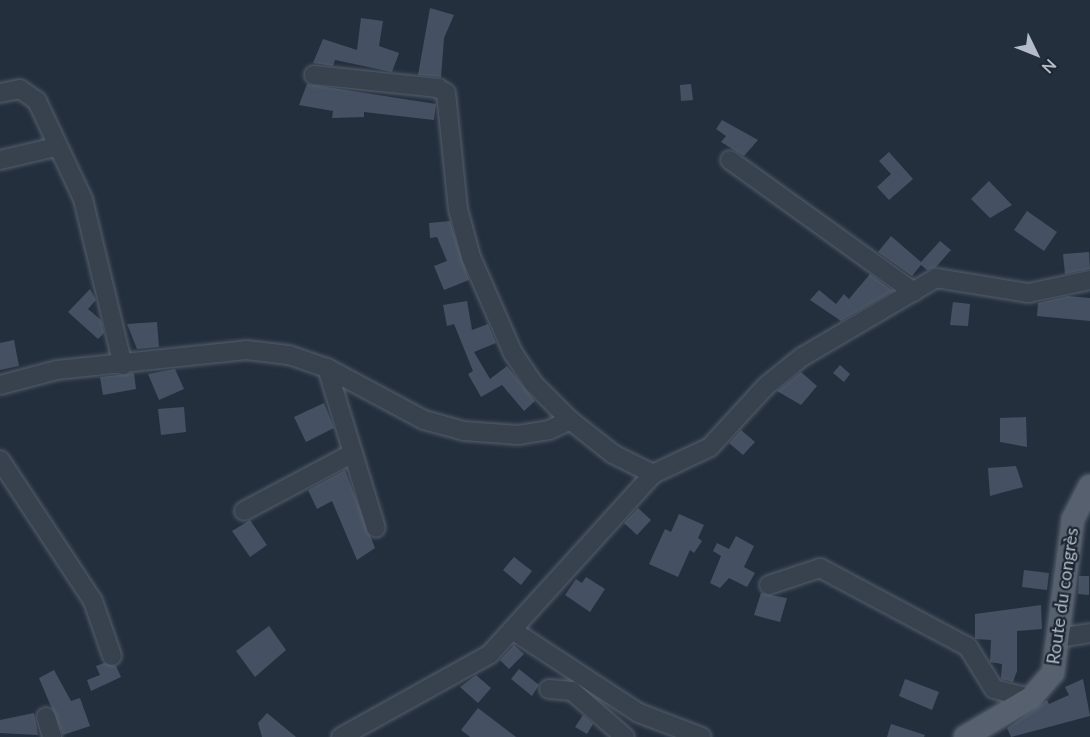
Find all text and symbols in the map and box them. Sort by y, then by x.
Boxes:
north arrow [1006,24,1066,84]
text: N [1038,56,1061,78]
street label: Route du congrès [1042,526,1082,666]

